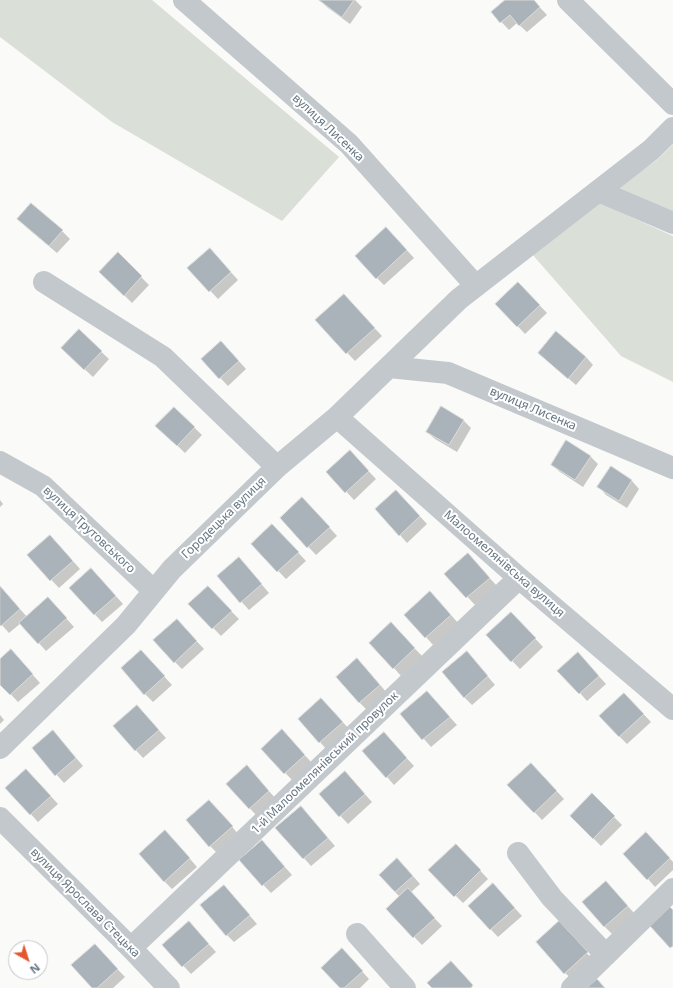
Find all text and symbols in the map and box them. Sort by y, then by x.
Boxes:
street label: вулиця Лисенка [289,91,367,165]
street label: вулиця Лисенка [488,384,578,434]
street label: Городецька вулиця [179,474,269,562]
street label: вулиця Трутовського [40,484,138,576]
street label: Малоомелянівська вулиця [441,508,567,620]
street label: 1-й Малоомелянівський провулок [249,689,401,837]
street label: вулиця Ярослава Стецька [27,845,143,961]
north arrow [8,940,48,980]
text: N [27,960,43,978]

